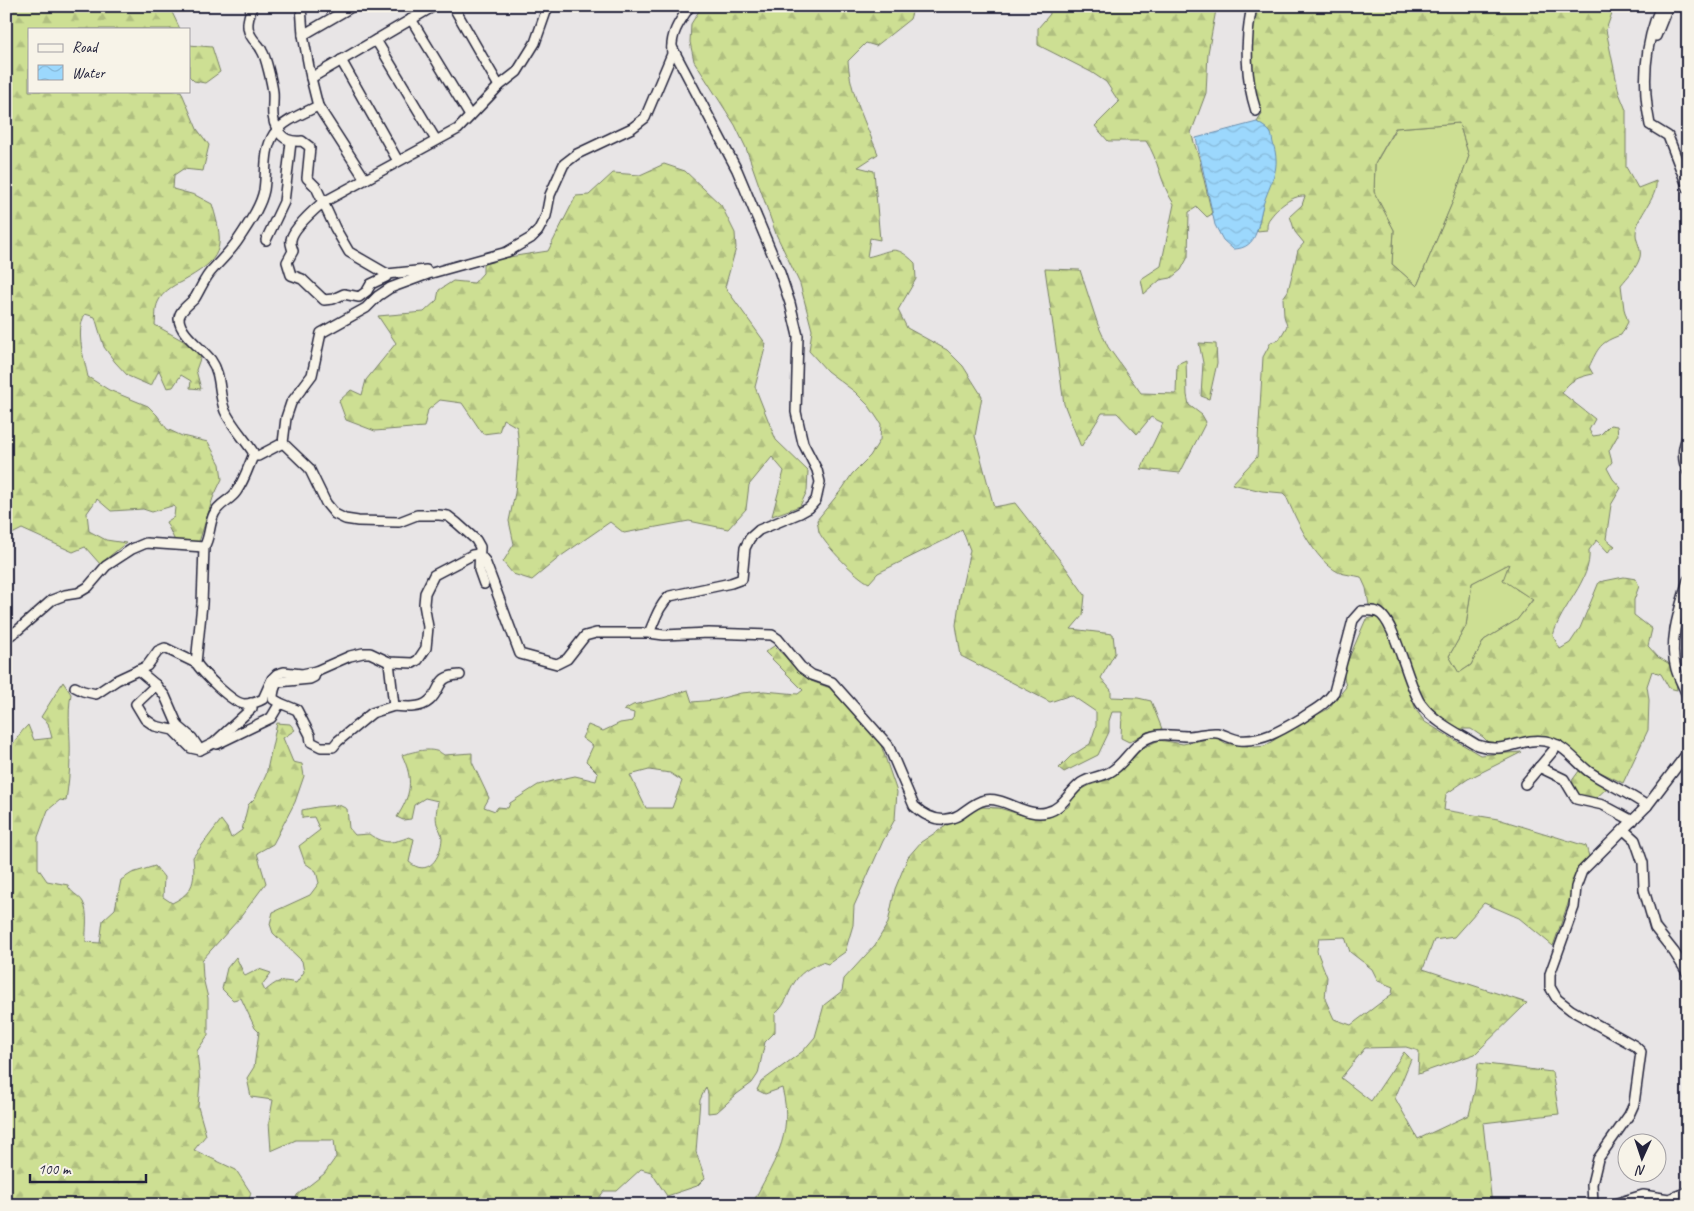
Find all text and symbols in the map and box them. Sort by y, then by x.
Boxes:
legend [28,28,190,92]
text: Road [72,38,99,57]
text: Water [72,64,106,83]
north arrow [1616,1134,1666,1184]
scale bar [30,1151,146,1183]
text: 100 m [38,1160,72,1179]
text: N [1634,1162,1646,1179]

